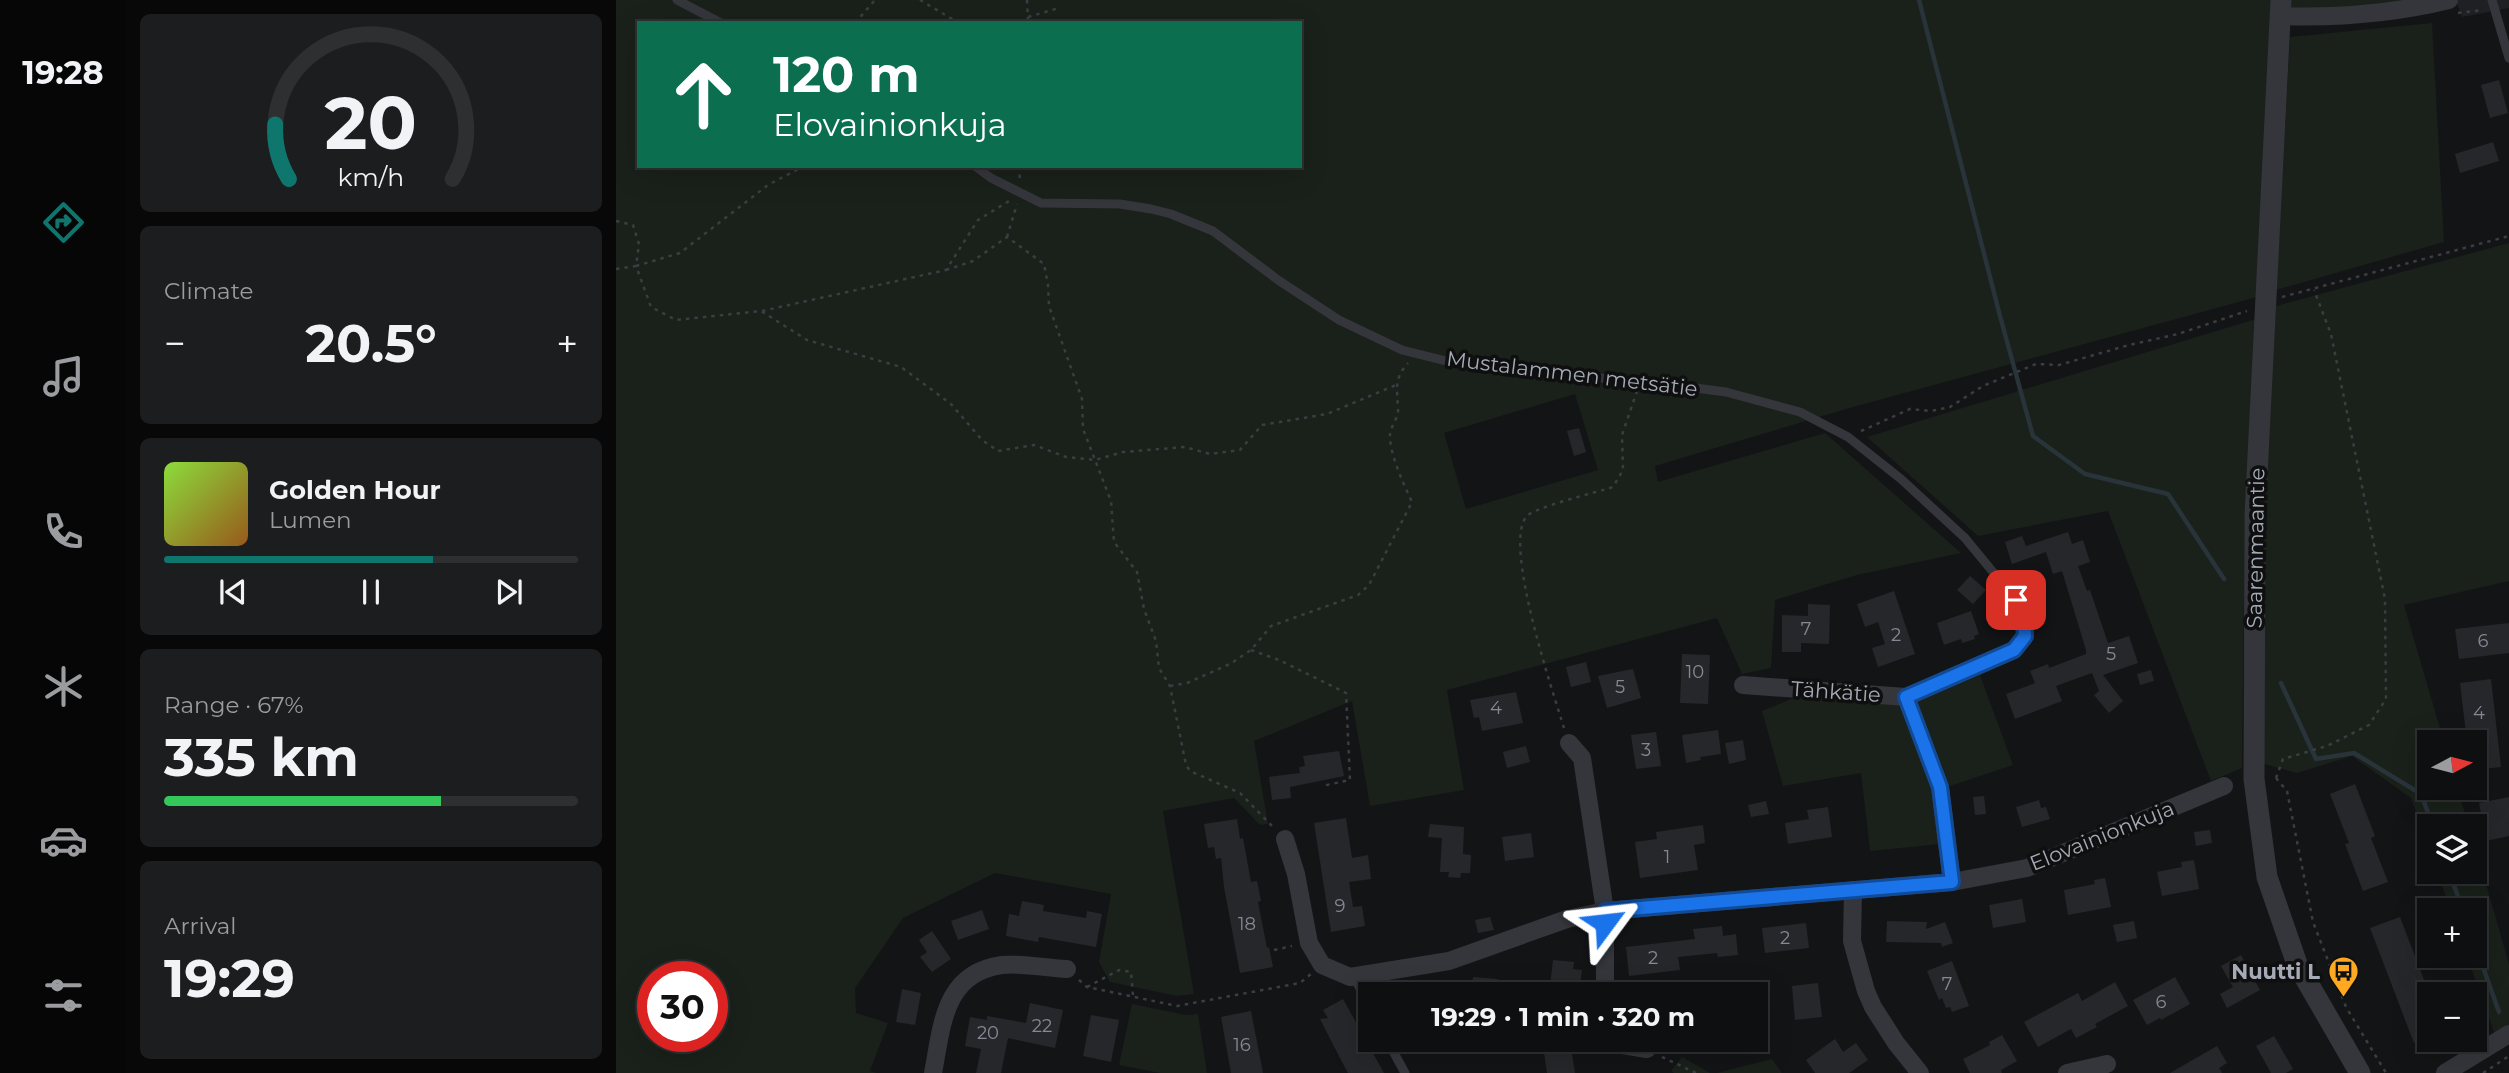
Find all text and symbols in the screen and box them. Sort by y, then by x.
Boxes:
text: 120 m [773,45,920,104]
icon: ahead [658,49,749,140]
text: 19:28 [22,53,104,92]
text: 20 [325,79,417,167]
text: Elovainionkuja [773,105,1007,144]
text: km/h [338,162,404,192]
icon: directions [39,198,88,247]
text: Climate [164,277,253,305]
text: 20.5° [305,312,437,375]
text: − [164,320,186,367]
text: + [556,320,578,367]
street label: Mustalammen metsätie [1445,346,1699,401]
icon: music [39,352,88,401]
street label: Saarenmaantie [2242,467,2269,629]
text: Golden Hour [269,474,441,506]
text: Lumen [269,506,352,534]
icon: phone [39,507,88,556]
pin [1986,570,2046,630]
icon: previous [214,573,252,611]
icon: pause [352,573,390,611]
icon: next [490,573,528,611]
icon: arrive [1997,581,2035,619]
house number: 7 [1801,618,1811,640]
house number: 2 [1891,624,1901,646]
house number: 6 [2478,630,2489,652]
house number: 5 [2106,643,2116,665]
house number: 10 [1686,661,1704,683]
icon: climate [39,662,88,711]
house number: 5 [1615,676,1625,698]
street label: Tähkätie [1790,676,1882,707]
text: Range · 67% [164,691,304,719]
house number: 4 [1490,697,1502,719]
house number: 4 [2473,702,2485,724]
text: 335 km [164,726,359,789]
north arrow [2417,730,2487,800]
map controls [2417,730,2487,1052]
house number: 3 [1641,739,1651,761]
street label: Elovainionkuja [2026,795,2178,876]
button: layers [2417,814,2487,884]
icon: car [39,816,88,865]
house number: 1 [1664,846,1670,868]
position arrow [1568,886,1642,960]
house number: 9 [1335,895,1346,917]
button: + [2417,898,2487,968]
text: Arrival [164,912,237,940]
house number: 18 [1238,913,1256,935]
house number: 2 [1780,927,1790,949]
text: 19:29 [164,947,295,1010]
house number: 2 [1648,947,1658,969]
bus stop icon: Nuutti L [2326,955,2360,999]
place label: Nuutti L [2231,959,2320,984]
speed limit sign: 30 [637,961,728,1052]
icon: filters [39,971,88,1020]
house number: 7 [1942,973,1952,995]
button: − [2417,982,2487,1052]
house number: 6 [2156,991,2167,1013]
text: 19:29 · 1 min · 320 m [1431,1001,1695,1033]
house number: 22 [1032,1015,1052,1037]
house number: 20 [977,1022,999,1044]
house number: 16 [1233,1034,1251,1056]

